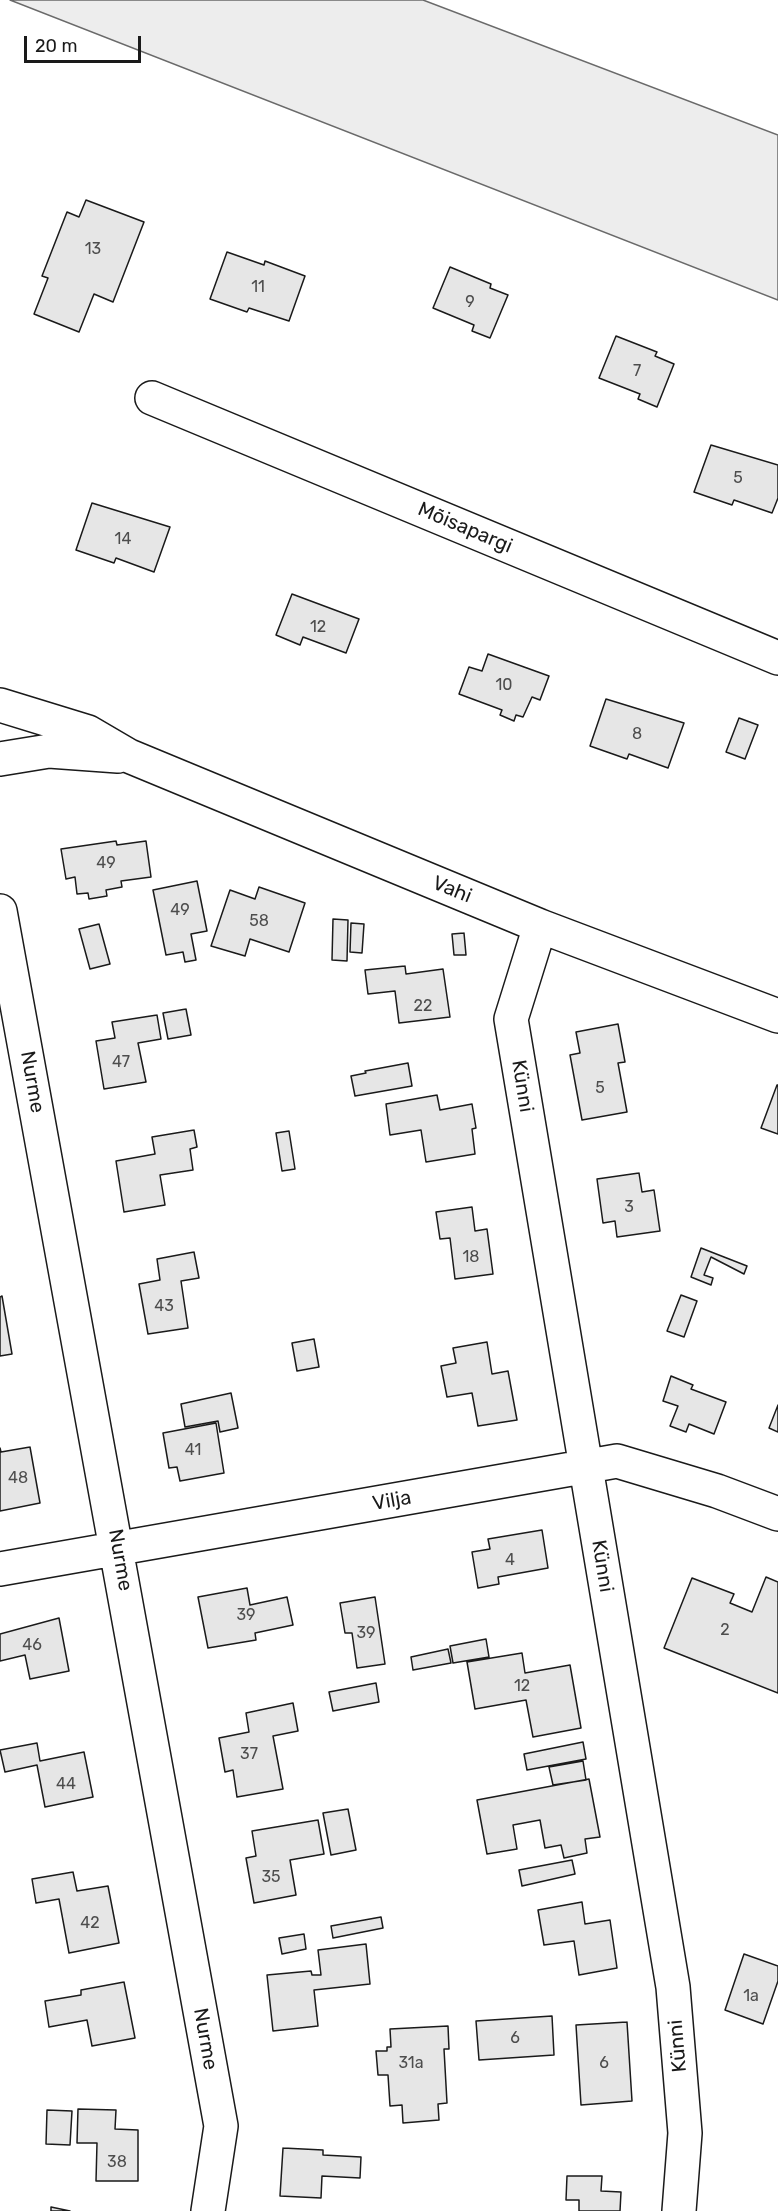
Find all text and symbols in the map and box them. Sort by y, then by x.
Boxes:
scale bar [27,24,144,62]
text: 20 m [35,35,77,57]
house number: 13 [85,239,101,259]
house number: 11 [251,277,265,297]
house number: 9 [465,292,475,312]
house number: 7 [633,361,641,381]
house number: 5 [733,468,743,488]
street label: Mõisapargi [414,497,516,559]
house number: 14 [115,529,131,549]
house number: 12 [310,617,326,637]
house number: 10 [495,675,513,695]
house number: 8 [632,724,642,744]
house number: 49 [96,853,116,873]
street label: Vahi [429,871,475,909]
house number: 49 [170,900,190,920]
house number: 58 [249,911,269,931]
house number: 22 [414,996,432,1016]
street label: Nurme [15,1049,49,1115]
house number: 47 [112,1052,130,1072]
street label: Künni [506,1058,538,1114]
house number: 5 [595,1078,605,1098]
house number: 3 [624,1197,634,1217]
house number: 18 [462,1247,480,1267]
house number: 43 [154,1296,174,1316]
house number: 41 [185,1440,201,1460]
house number: 48 [8,1468,28,1488]
street label: Vilja [371,1486,413,1516]
street label: Nurme [103,1527,137,1593]
street label: Künni [586,1538,618,1594]
house number: 4 [505,1550,515,1570]
house number: 39 [236,1605,256,1625]
house number: 2 [720,1620,730,1640]
house number: 39 [356,1623,376,1643]
house number: 46 [22,1635,42,1655]
house number: 12 [514,1676,530,1696]
house number: 37 [240,1744,258,1764]
house number: 44 [56,1774,76,1794]
house number: 35 [261,1867,281,1887]
house number: 42 [80,1913,100,1933]
house number: 1a [743,1986,759,2006]
street label: Nurme [188,2006,222,2072]
street label: Künni [664,2019,692,2073]
house number: 6 [510,2028,520,2048]
house number: 31a [398,2053,424,2073]
house number: 6 [599,2053,609,2073]
house number: 38 [107,2152,127,2172]

